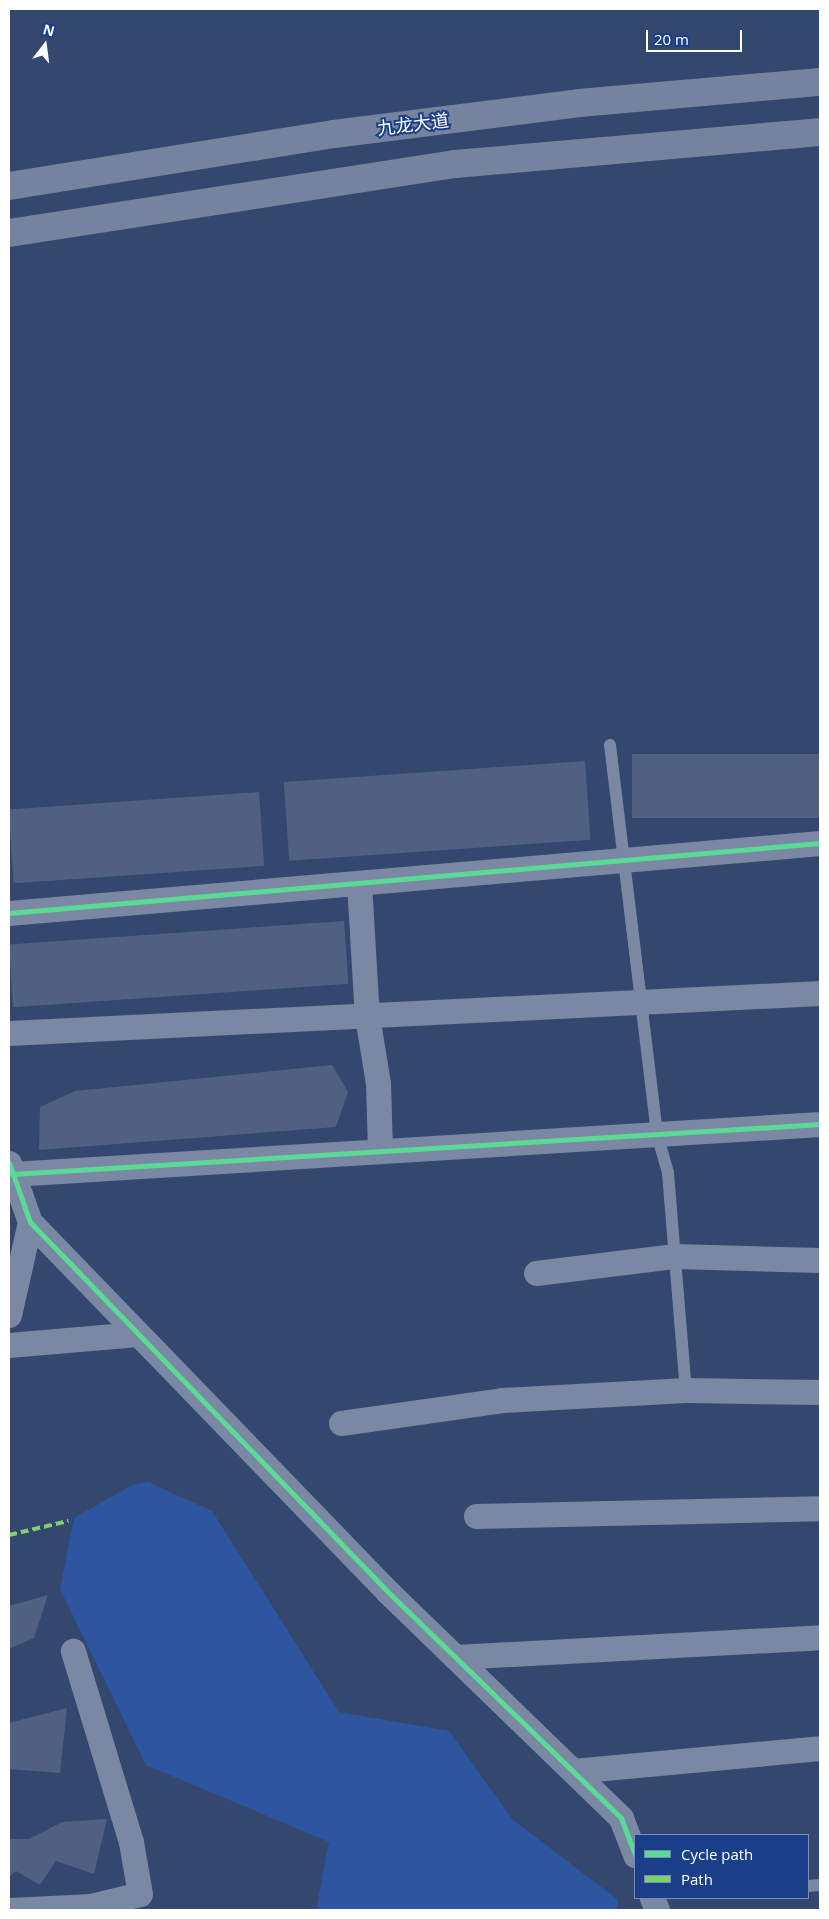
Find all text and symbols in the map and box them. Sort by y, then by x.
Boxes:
text: N [41,19,57,41]
north arrow [20,20,70,70]
scale bar [649,20,745,52]
text: 20 m [654,29,689,49]
street label: 九龙大道 [376,109,450,139]
legend [634,1834,809,1899]
text: Cycle path [681,1844,753,1864]
text: Path [681,1869,713,1889]

